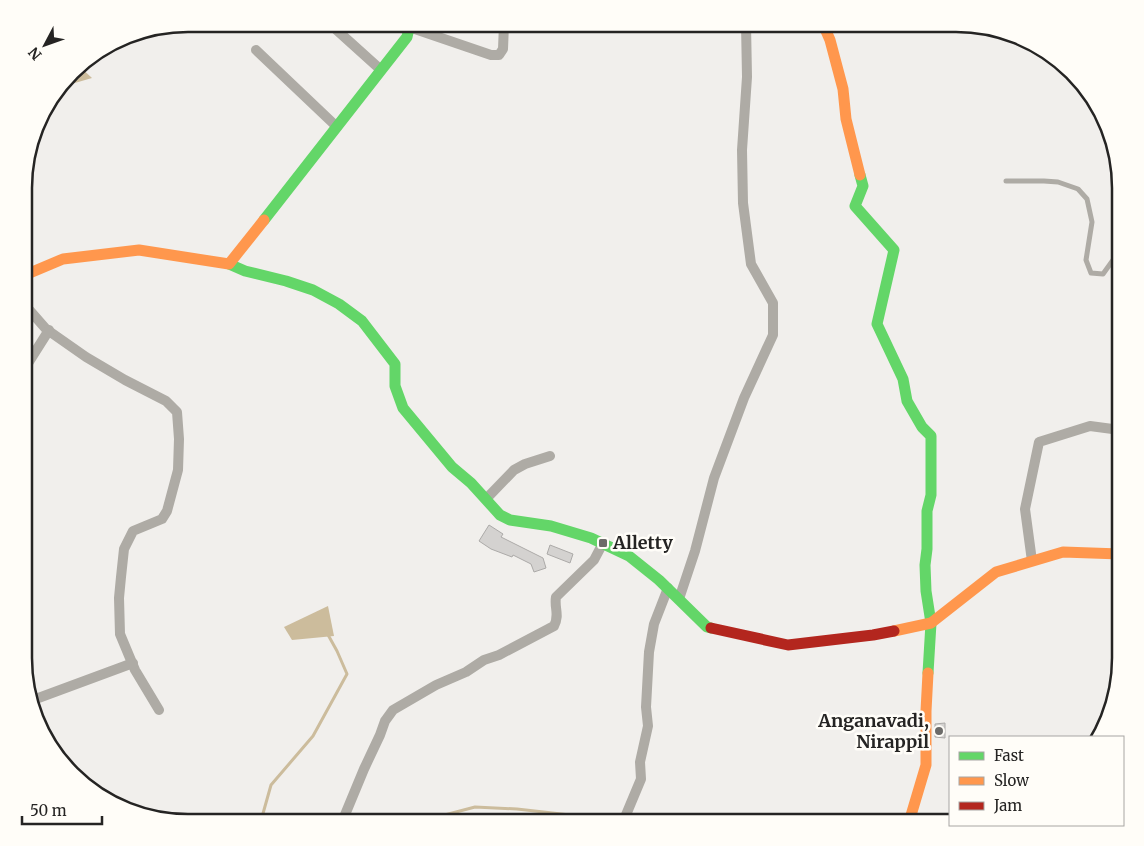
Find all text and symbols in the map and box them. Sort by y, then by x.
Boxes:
north arrow [20,20,70,70]
text: N [25,43,46,64]
place label: Alletty [612,531,673,554]
marker: Alletty [597,537,609,549]
place label: Anganavadi, Nirappil [817,709,929,753]
marker: Anganavadi, Nirappil [933,725,945,737]
legend [949,736,1124,826]
text: Fast [994,746,1024,765]
text: Slow [994,771,1029,790]
scale bar [22,794,102,826]
text: Jam [993,796,1022,815]
text: 50 m [30,801,67,820]

